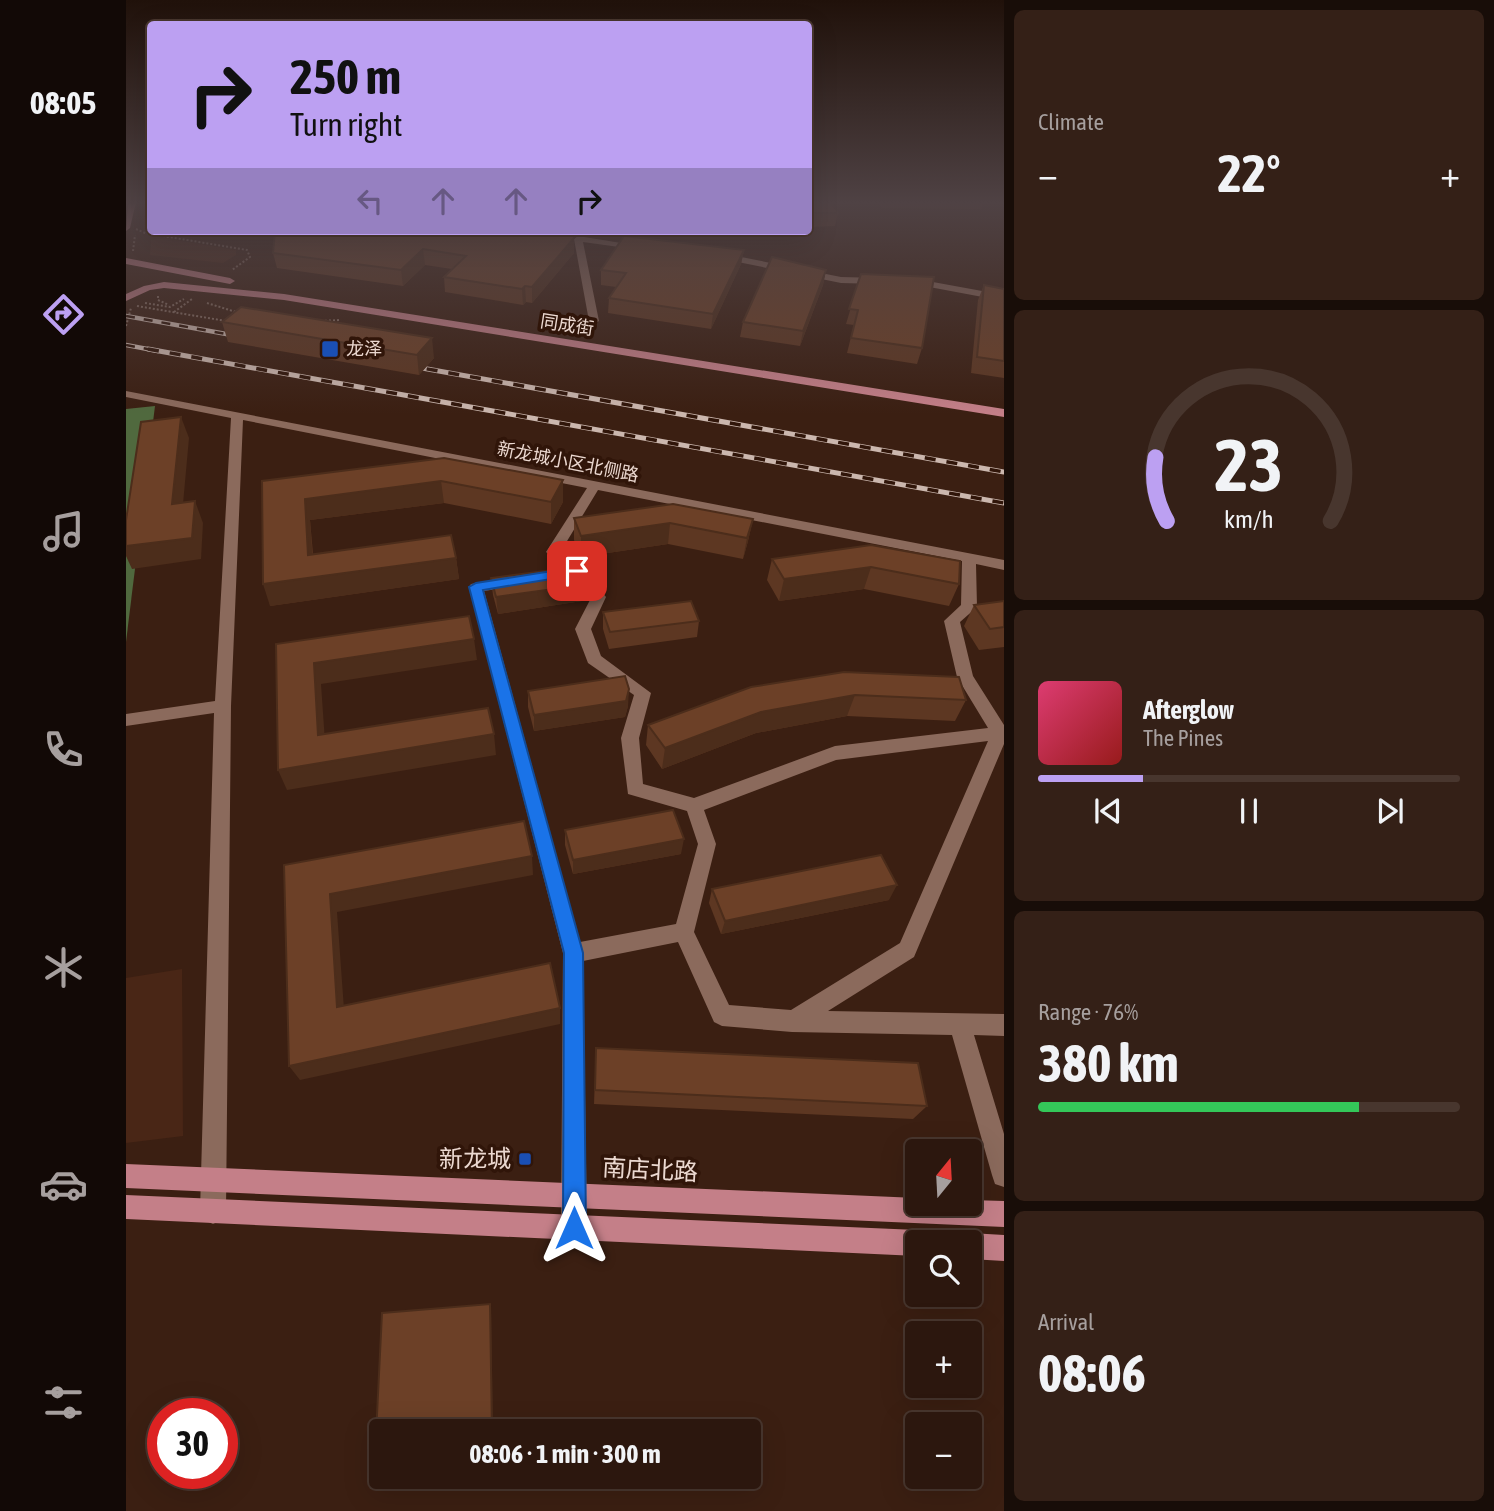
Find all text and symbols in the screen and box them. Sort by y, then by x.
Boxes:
text: 250 m [290,48,401,104]
icon: right [175,49,266,140]
text: 08:05 [30,84,96,121]
text: Turn right [290,106,403,143]
text: Climate [1038,109,1104,135]
text: 22° [1217,143,1281,203]
text: − [1038,152,1058,195]
text: + [1440,152,1460,195]
icon: left [351,182,389,220]
icon: ahead [424,182,462,220]
icon: ahead [497,182,535,220]
icon: right [570,182,608,220]
icon: directions [39,290,88,339]
street label: 同成街 [539,310,595,339]
place label: 龙泽 [346,338,382,359]
marker: 龙泽 [320,339,340,359]
text: 23 [1215,424,1283,507]
street label: 新龙城小区北侧路 [495,437,641,486]
text: km/h [1224,505,1274,533]
icon: music [39,507,88,556]
pin [547,541,607,601]
icon: arrive [558,552,596,590]
text: Afterglow [1143,695,1234,725]
icon: phone [39,725,88,774]
text: The Pines [1143,725,1223,751]
icon: previous [1089,792,1127,830]
icon: pause [1230,792,1268,830]
icon: next [1371,792,1409,830]
icon: climate [39,943,88,992]
text: Range · 76% [1038,999,1138,1025]
text: 380 km [1038,1033,1179,1093]
north arrow [905,1139,982,1216]
map controls [905,1139,982,1489]
place label: 新龙城 [439,1145,511,1172]
marker: 新龙城 [517,1151,533,1167]
street label: 南店北路 [601,1154,699,1185]
icon: car [39,1160,88,1209]
position arrow [537,1191,611,1265]
button: search [905,1230,982,1307]
text: Arrival [1038,1309,1094,1335]
button: + [905,1321,982,1398]
text: 08:06 [1038,1343,1146,1403]
icon: filters [39,1378,88,1427]
speed limit sign: 30 [147,1398,238,1489]
button: − [905,1412,982,1489]
text: 08:06 · 1 min · 300 m [469,1439,661,1469]

